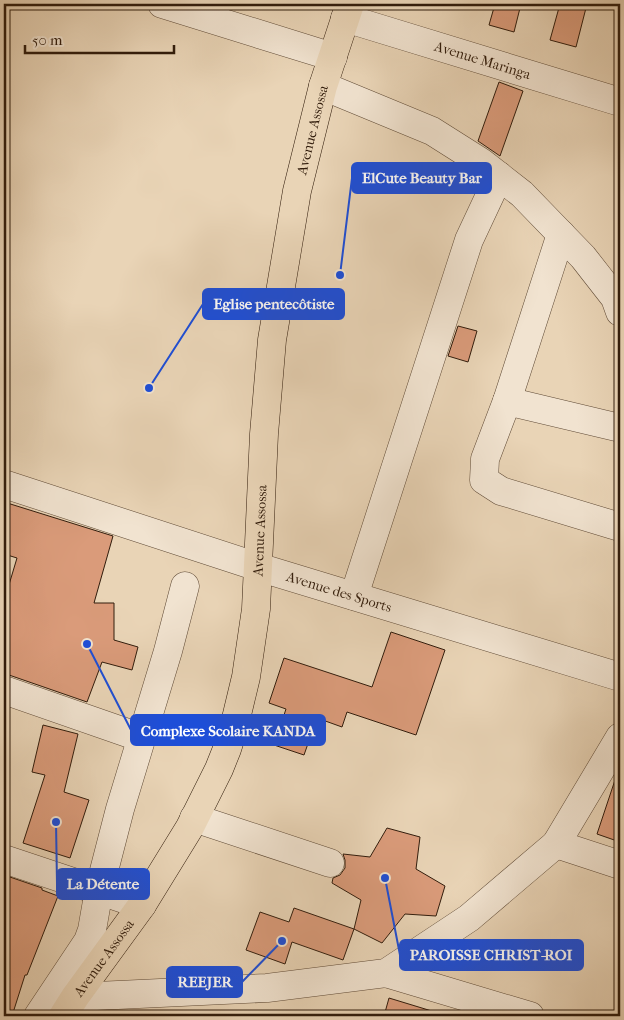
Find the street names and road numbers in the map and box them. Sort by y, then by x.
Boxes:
street label: Avenue Maringa [432,37,533,83]
street label: Avenue Assossa [293,83,332,177]
street label: Avenue Assossa [249,484,270,578]
street label: Avenue des Sports [284,567,394,616]
street label: Avenue Assossa [69,915,138,1001]

